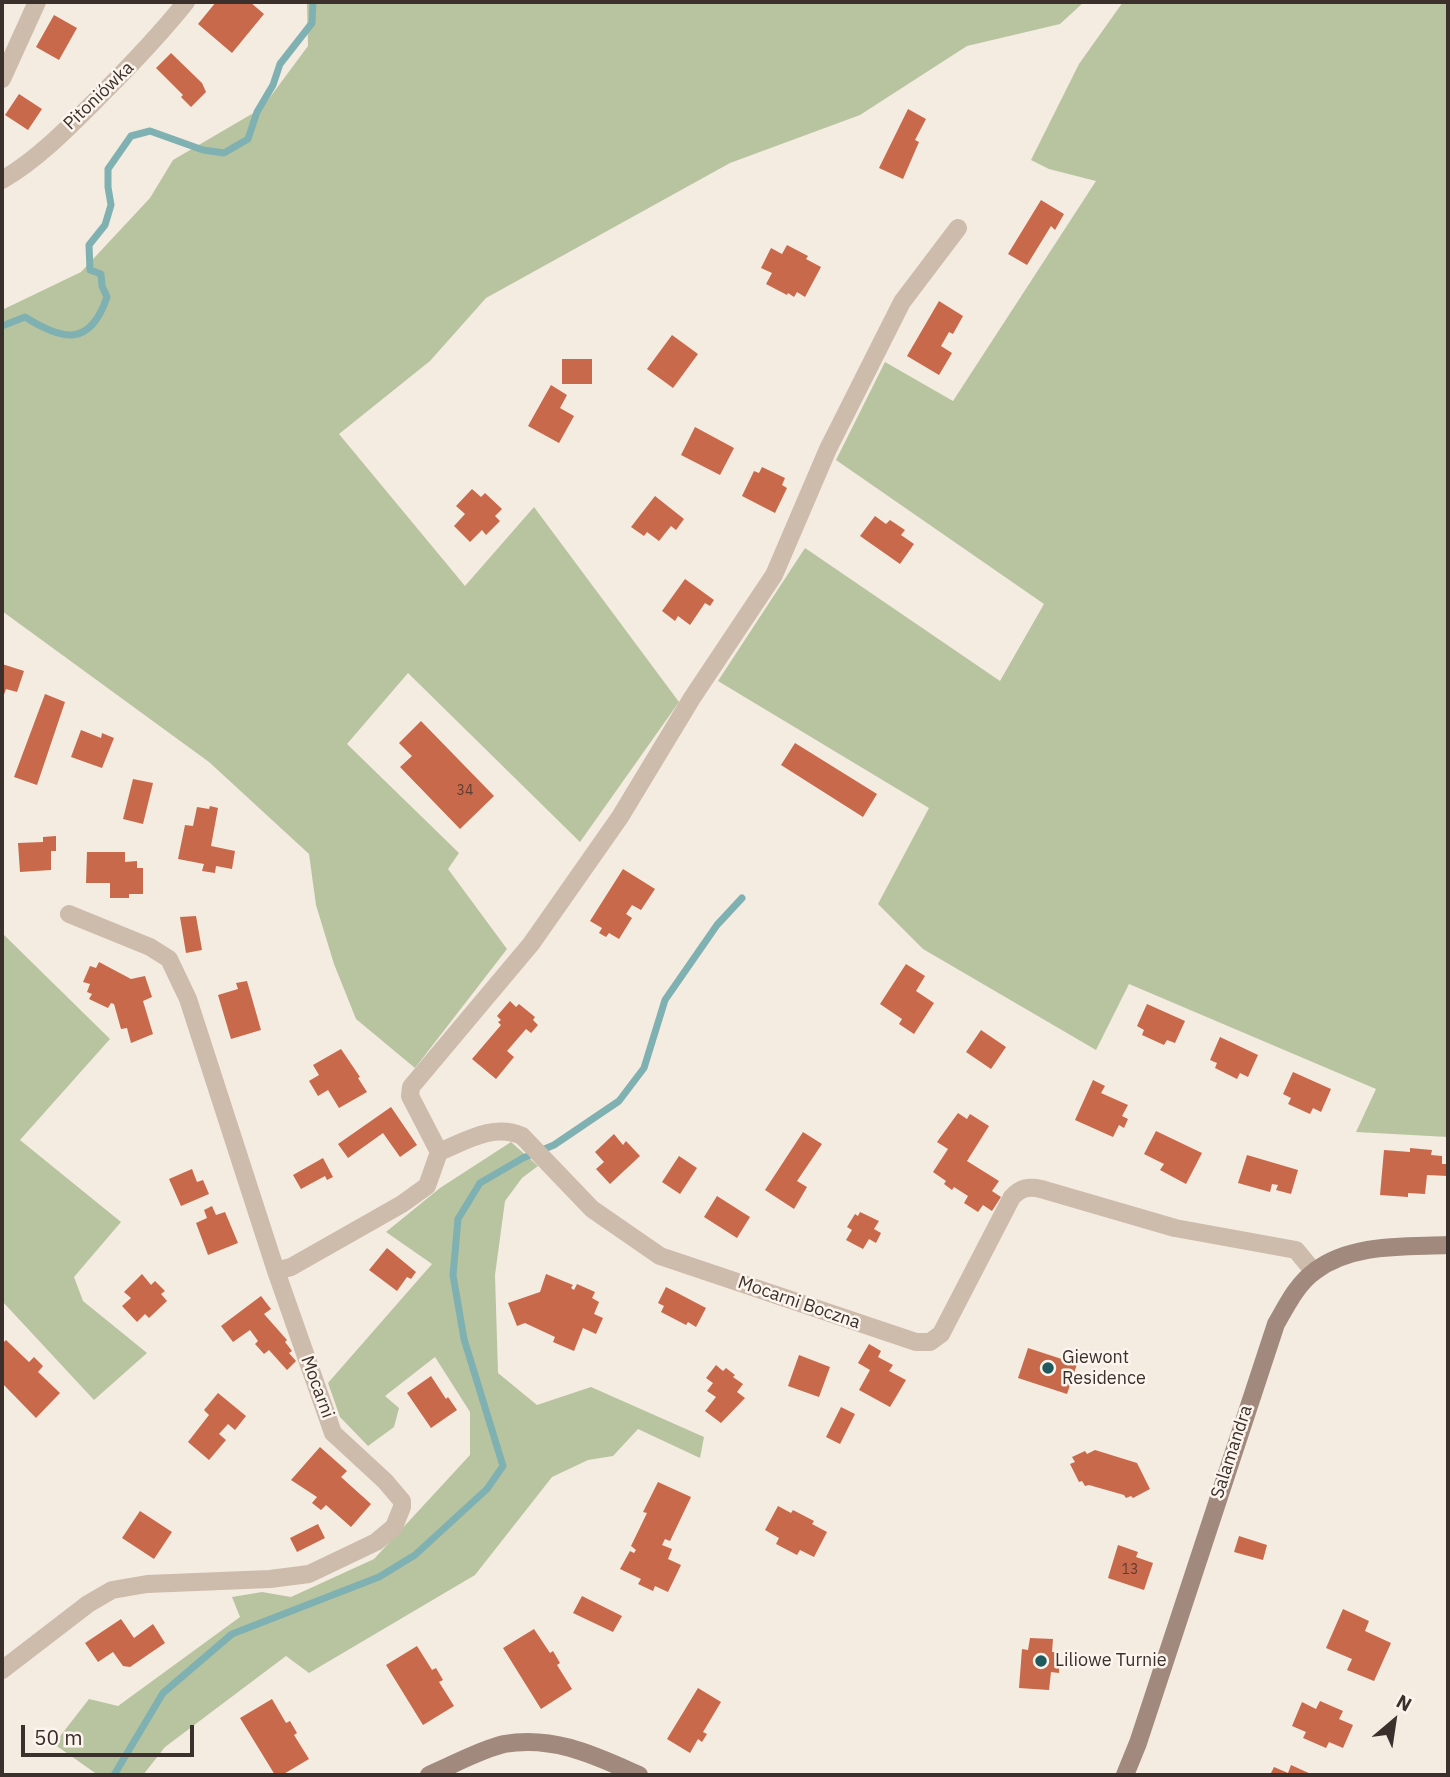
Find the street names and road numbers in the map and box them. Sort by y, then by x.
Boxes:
street label: Pitoniówka [59,57,139,135]
street label: Mocarni Boczna [735,1272,863,1334]
street label: Mocarni [296,1353,338,1421]
street label: Salamandra [1207,1403,1257,1501]

